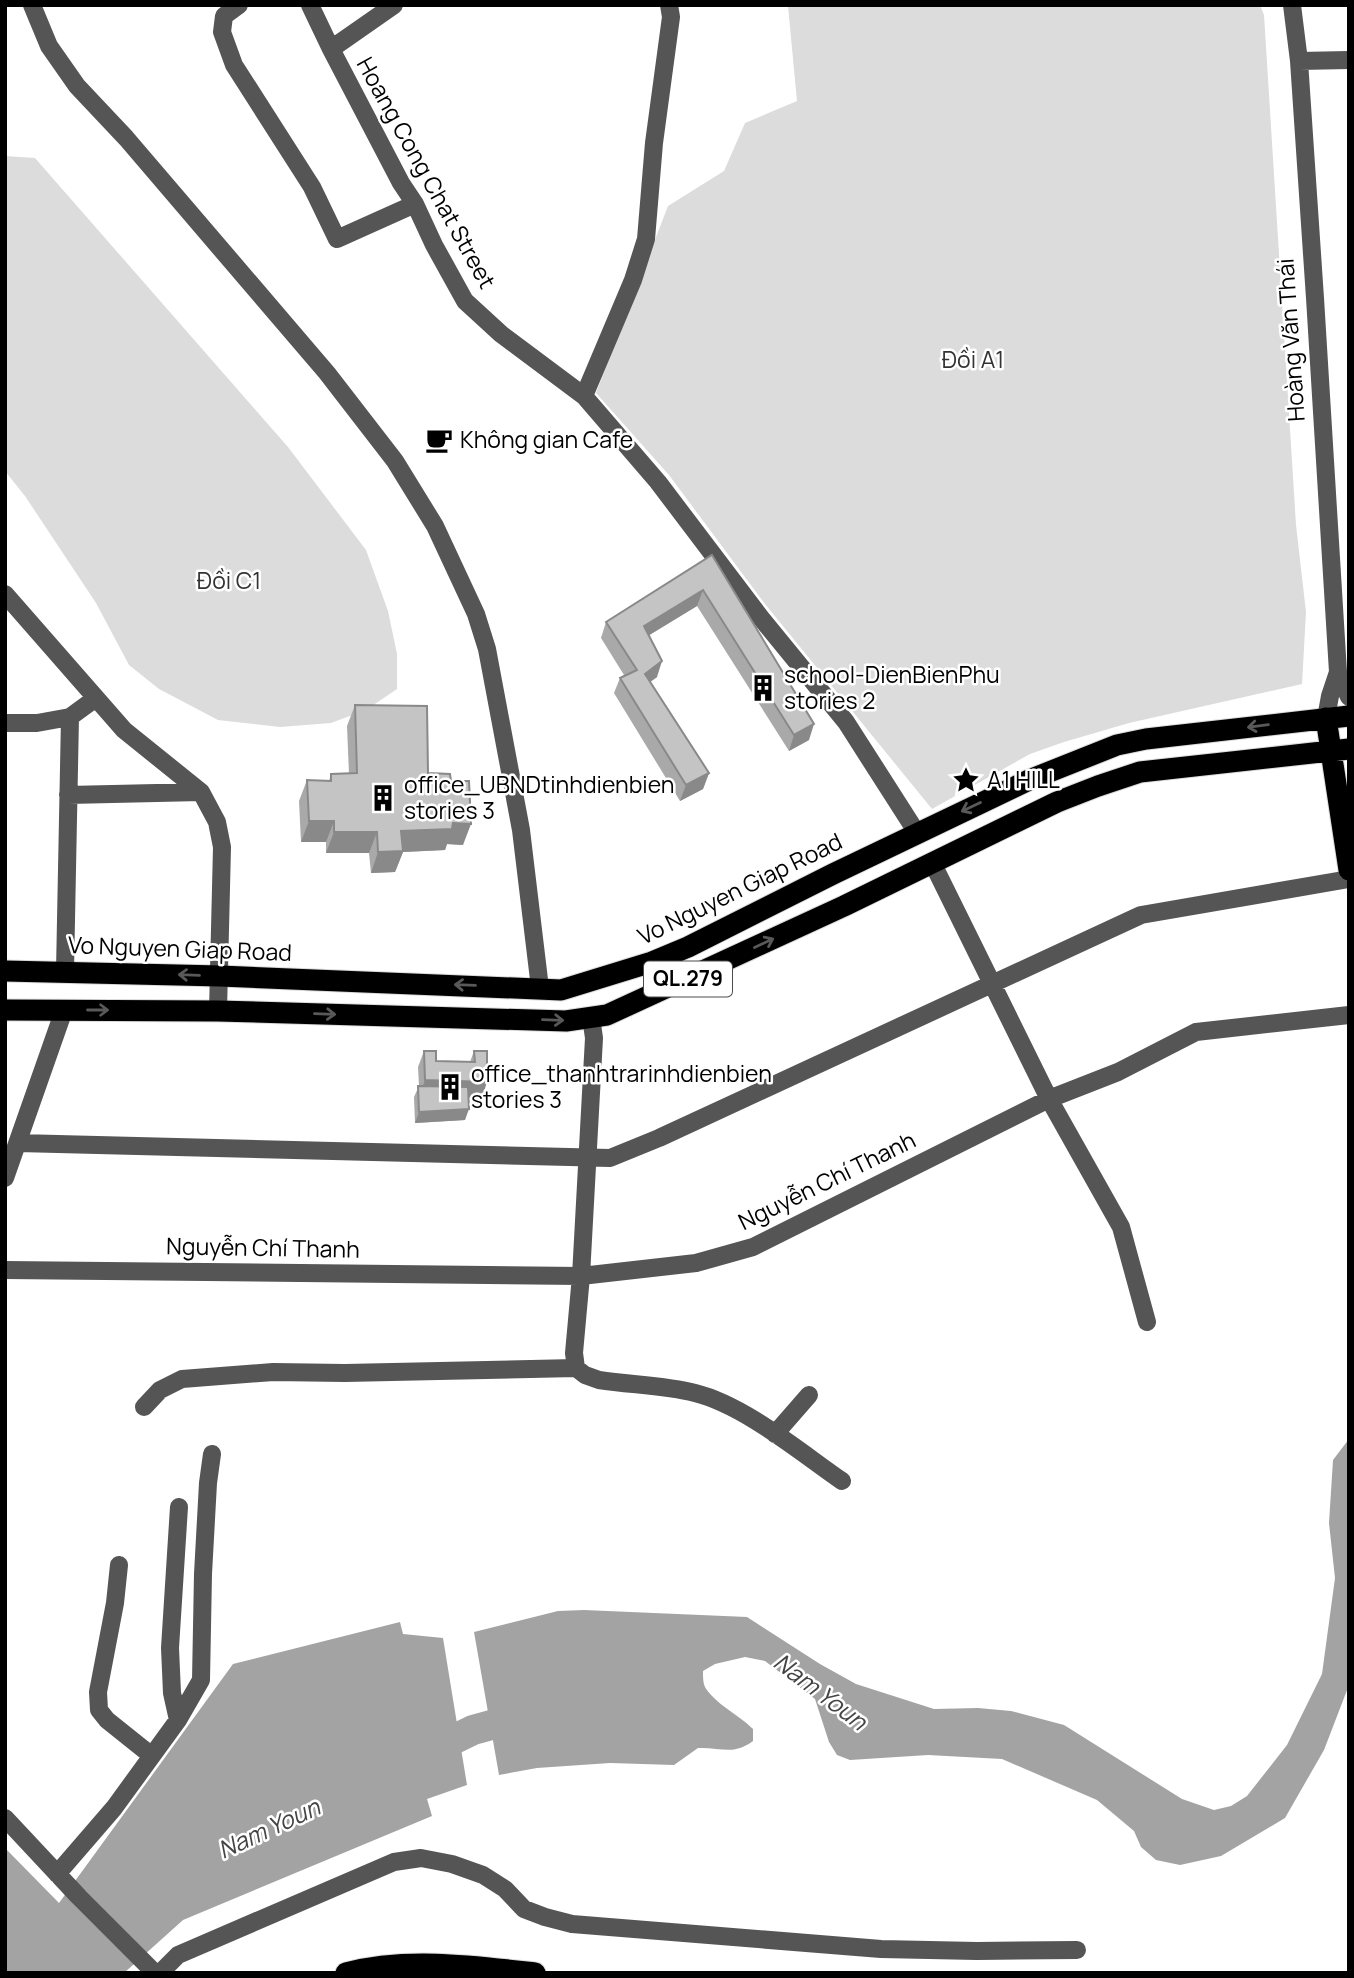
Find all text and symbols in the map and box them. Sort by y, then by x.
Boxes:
street label: Hoang Cong Chat Street [350,51,504,294]
street label: Hoàng Văn Thái [1268,257,1312,423]
park label: Đồi A1 [942,343,1004,375]
place label: Không gian Cafe [460,423,633,455]
cafe icon: Không gian Cafe [424,425,454,455]
park label: Đồi C1 [197,564,261,596]
place label: school-DienBienPhu stories 2 [784,658,1000,716]
building icon: school-DienBienPhu stories 2 [748,673,778,703]
one-way arrow [1247,720,1270,733]
place label: A1 HILL [987,763,1060,795]
place icon: A1 HILL [951,765,981,795]
place label: office_UBNDtinhdienbien stories 3 [404,768,674,826]
building icon: office_UBNDtinhdienbien stories 3 [368,783,398,813]
one-way arrow [961,801,982,815]
street label: Vo Nguyen Giap Road [632,825,847,952]
street label: Vo Nguyen Giap Road [68,928,292,968]
one-way arrow [753,936,775,949]
road number: QL.279 [644,962,732,996]
one-way arrow [178,968,201,982]
one-way arrow [454,979,477,992]
one-way arrow [86,1003,109,1017]
one-way arrow [314,1007,337,1020]
one-way arrow [541,1014,564,1027]
place label: office_thanhtrarinhdienbien stories 3 [471,1057,772,1115]
building icon: office_thanhtrarinhdienbien stories 3 [435,1072,465,1102]
street label: Nguyễn Chí Thanh [733,1123,921,1237]
street label: Nguyễn Chí Thanh [166,1229,360,1265]
water label: Nam Youn [767,1645,875,1737]
water label: Nam Youn [212,1789,325,1866]

